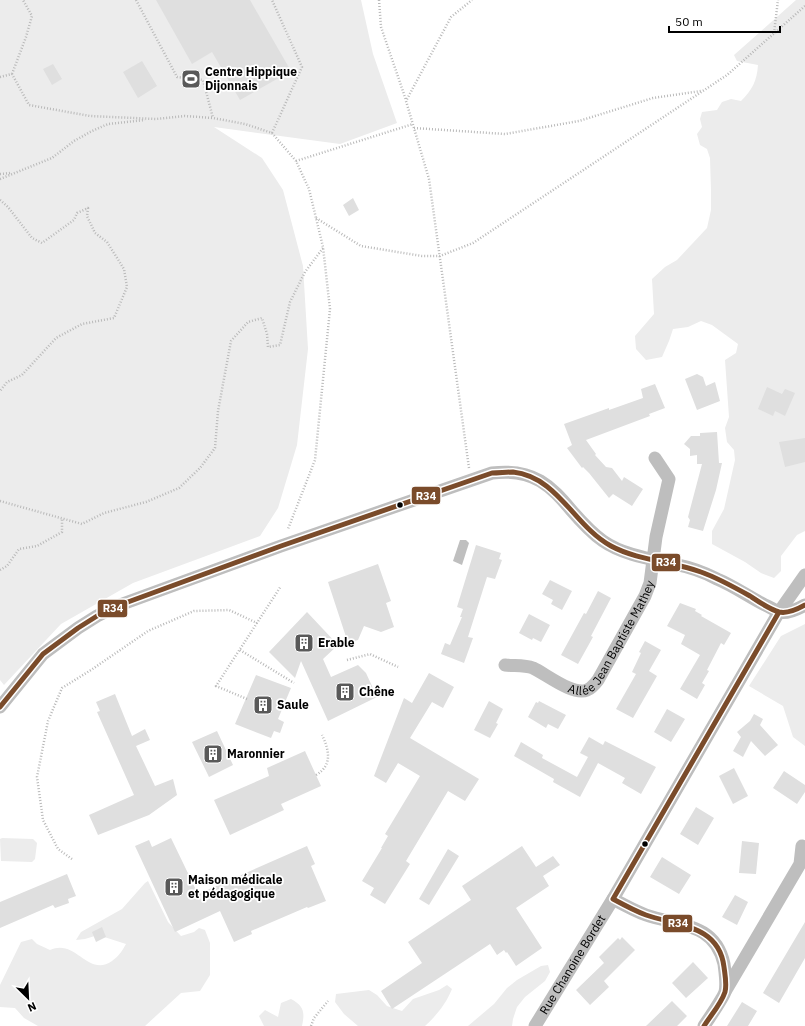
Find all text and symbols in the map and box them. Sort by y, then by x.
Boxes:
scale bar [669,8,780,34]
text: 50 m [675,14,703,29]
place label: Centre Hippique Dijonnais [205,64,297,93]
sports icon: Centre Hippique Dijonnais [180,68,202,90]
line badge: R34 [411,486,441,505]
text: R34 [416,489,437,503]
unlabelled marker [395,500,405,510]
line badge: R34 [651,553,681,572]
text: R34 [656,555,677,569]
street label: Allée Jean Baptiste Mathey [566,578,657,698]
line badge: R34 [97,599,128,618]
text: R34 [103,601,124,615]
building icon: Erable [293,632,315,654]
place label: Erable [318,635,355,650]
building icon: Chêne [334,681,356,703]
place label: Chêne [359,684,395,699]
building icon: Saule [252,694,274,716]
place label: Saule [277,697,309,712]
building icon: Maronnier [202,743,224,765]
place label: Maronnier [227,746,285,761]
unlabelled marker [640,839,650,849]
place label: Maison médicale et pédagogique [188,872,283,901]
building icon: Maison médicale et pédagogique [163,876,185,898]
street label: Rue Chanoine Bordet [536,912,609,1017]
line badge: R34 [662,914,693,933]
text: R34 [668,916,689,930]
north arrow [8,978,48,1018]
text: N [26,999,39,1015]

